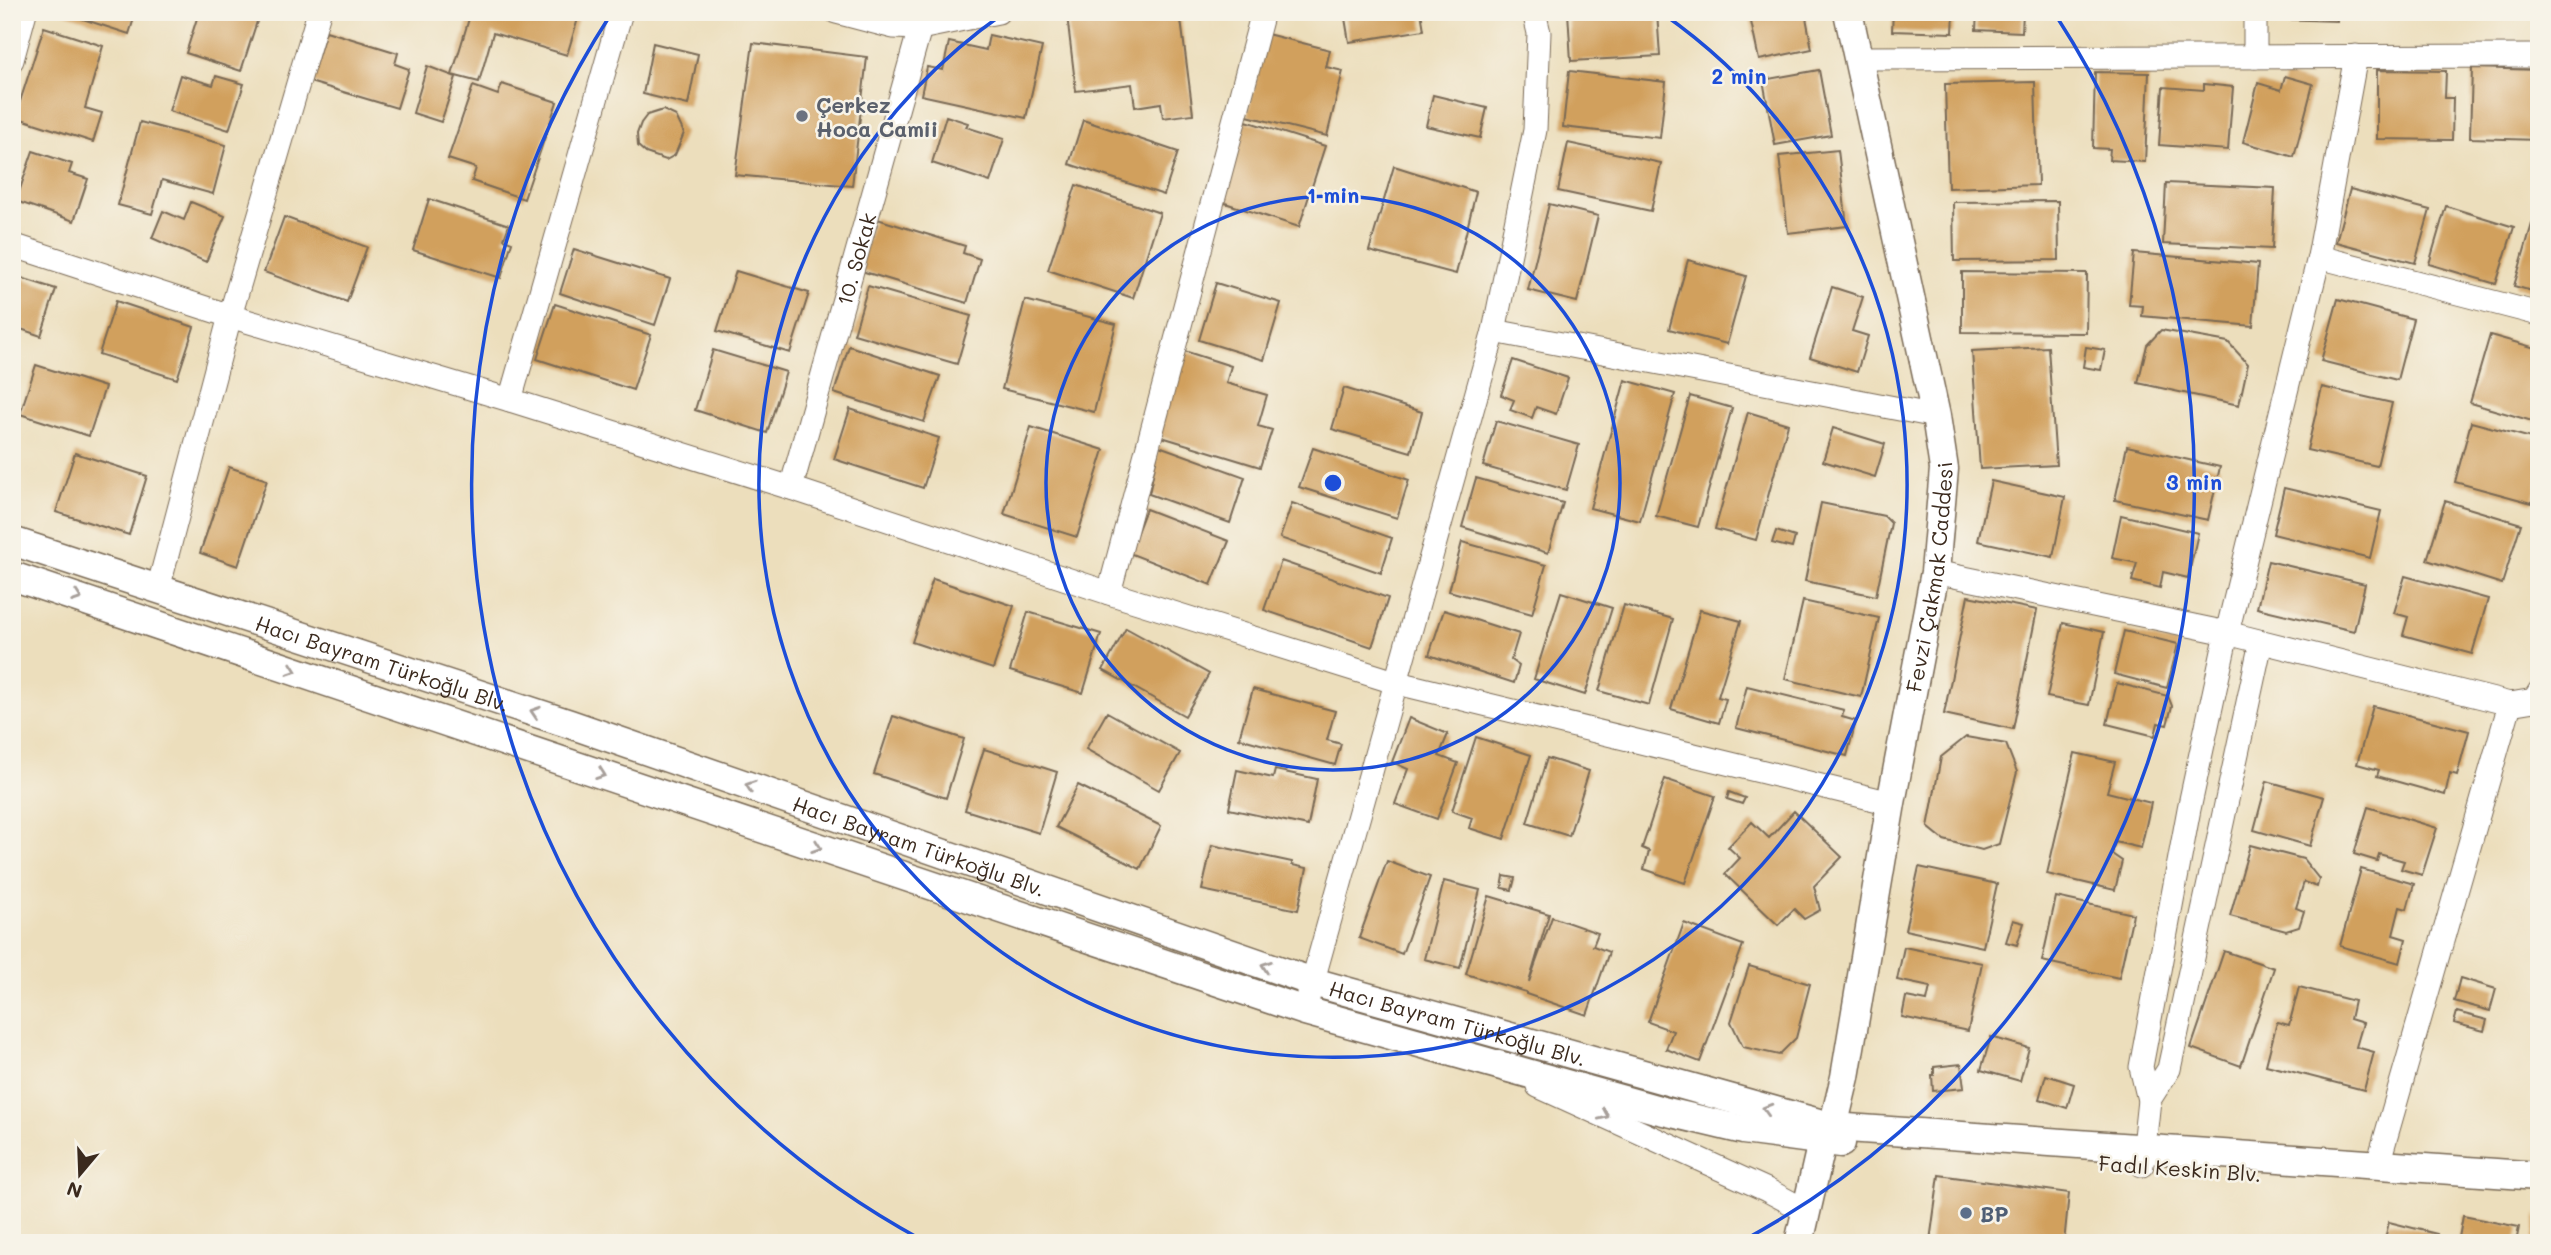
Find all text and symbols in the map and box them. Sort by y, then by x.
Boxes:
text: 2 min [1711,62,1767,89]
place label: Çerkez Hoca Camii [816,91,938,142]
marker: Çerkez Hoca Camii [794,108,810,124]
text: 1 min [1307,181,1359,208]
street label: 10. Sokak [829,209,881,308]
street label: Fevzi Çakmak Caddesi [1899,460,1958,694]
text: 3 min [2166,468,2222,495]
centre of rings [1321,471,1345,495]
one-way arrow [71,589,83,604]
street label: Hacı Bayram Türkoğlu Blv. [252,608,513,717]
one-way arrow [286,662,298,676]
one-way arrow [529,706,541,721]
one-way arrow [594,766,607,780]
one-way arrow [745,780,757,794]
street label: Hacı Bayram Türkoğlu Blv. [789,789,1049,902]
one-way arrow [810,839,822,853]
one-way arrow [1260,960,1273,974]
street label: Hacı Bayram Türkoğlu Blv. [1326,974,1589,1071]
one-way arrow [1762,1102,1774,1117]
one-way arrow [1597,1107,1609,1121]
north arrow [46,1140,116,1210]
street label: Fadıl Keskin Blv. [2098,1149,2262,1187]
text: N [63,1176,85,1205]
place label: BP [1980,1200,2009,1227]
marker: BP [1958,1205,1974,1221]

